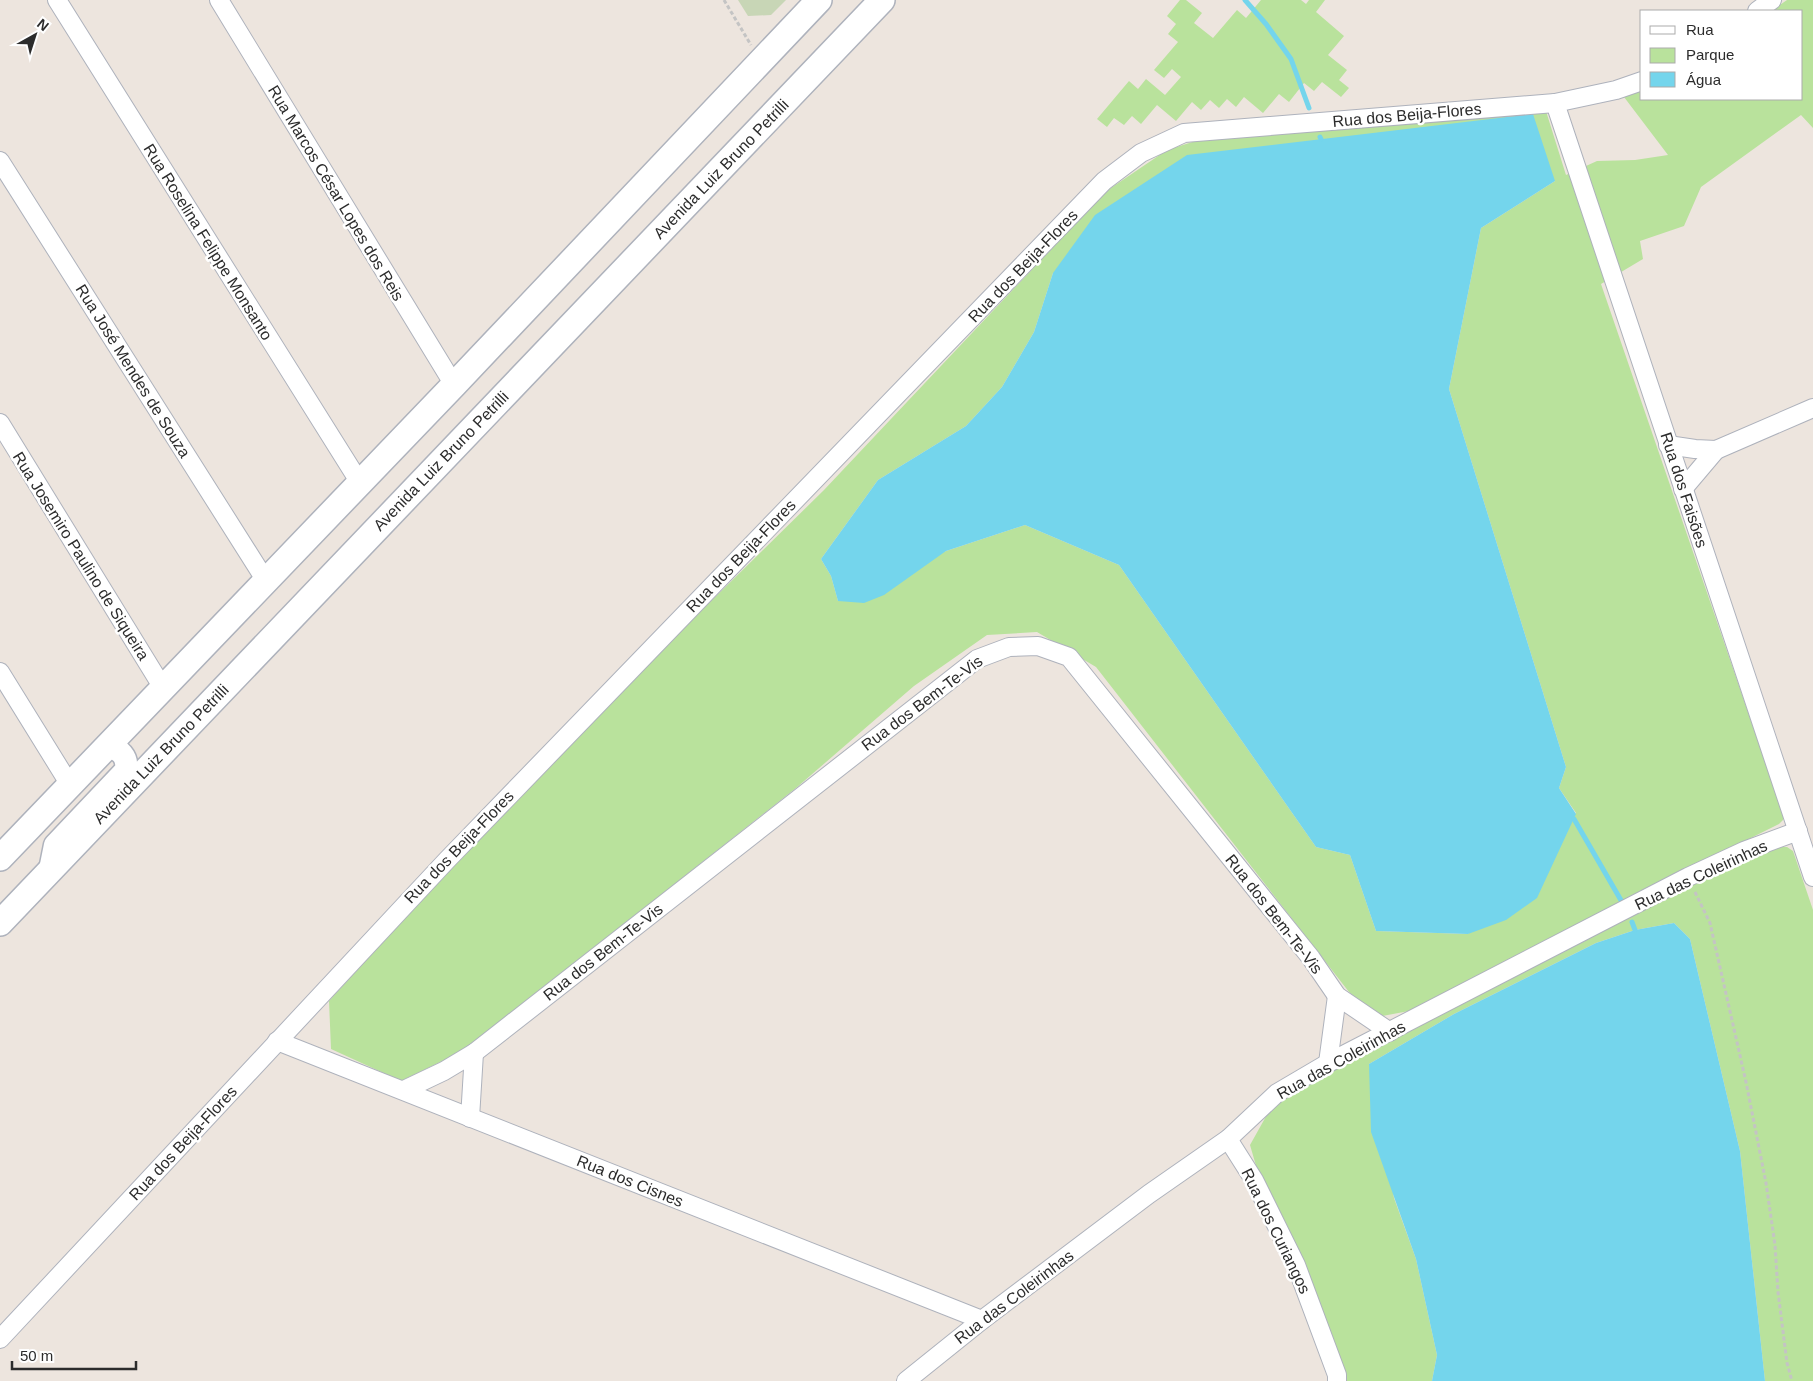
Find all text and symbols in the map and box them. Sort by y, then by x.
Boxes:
north arrow [10,10,60,60]
legend [1640,10,1803,100]
text: N [34,15,52,34]
text: Rua [1686,21,1714,38]
text: Parque [1686,46,1734,63]
text: Água [1686,71,1722,88]
street label: Rua Marcos César Lopes dos Reis [265,82,407,304]
street label: Avenida Luiz Bruno Petrilli [650,96,792,242]
street label: Rua dos Beija-Flores [1332,100,1482,130]
street label: Rua Roselina Felippe Monsanto [140,141,276,343]
street label: Rua dos Beija-Flores [965,206,1081,326]
street label: Rua José Mendes de Souza [73,281,194,461]
street label: Avenida Luiz Bruno Petrilli [370,388,512,534]
street label: Rua dos Faisões [1657,430,1711,550]
street label: Rua Josemiro Paulino de Siqueira [10,449,152,663]
street label: Rua dos Beija-Flores [683,496,799,616]
street label: Rua dos Bem-Te-Vis [858,652,986,754]
street label: Avenida Luiz Bruno Petrilli [90,681,232,827]
street label: Rua dos Beija-Flores [401,787,517,907]
street label: Rua das Coleirinhas [1632,837,1770,913]
street label: Rua dos Bem-Te-Vis [1222,851,1326,977]
street label: Rua dos Bem-Te-Vis [540,900,666,1004]
street label: Rua das Coleirinhas [1274,1018,1408,1102]
street label: Rua dos Beija-Flores [126,1083,240,1203]
street label: Rua dos Cisnes [574,1152,686,1210]
street label: Rua dos Curiangos [1238,1166,1314,1296]
street label: Rua das Coleirinhas [951,1247,1077,1347]
scale bar [12,1338,136,1370]
text: 50 m [20,1347,53,1364]

